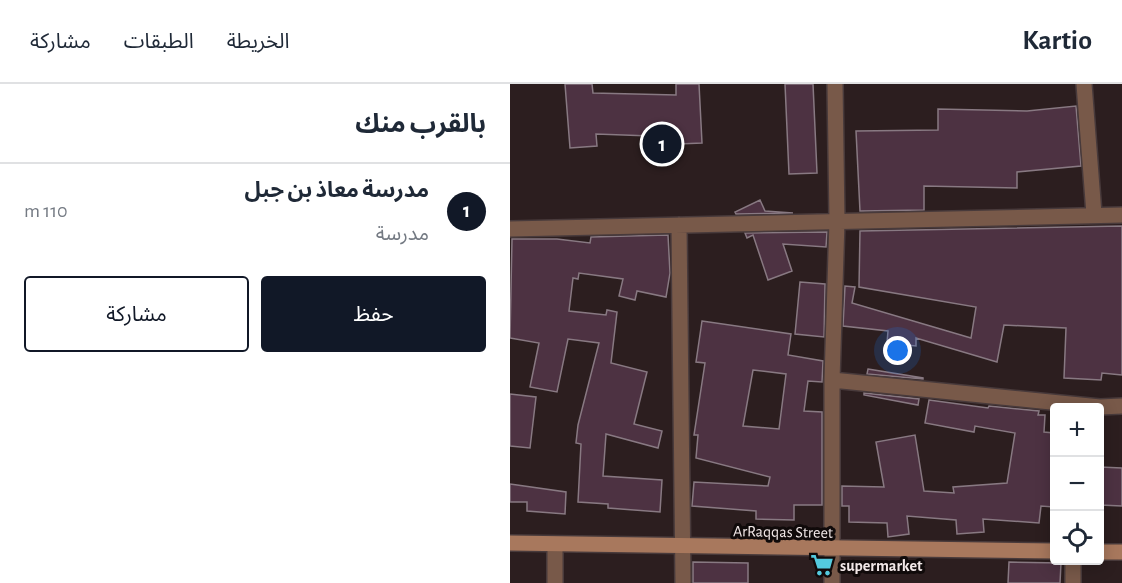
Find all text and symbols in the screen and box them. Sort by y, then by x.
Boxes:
text: Kartio [1022,27,1092,55]
text: مشاركة [30,31,91,52]
text: الطبقات [124,31,194,52]
text: الخريطة [227,31,290,52]
text: بالقرب منك [355,111,486,137]
pin: 1 [642,122,682,166]
text: مدرسة معاذ بن جبل [245,179,429,201]
text: 110 m [24,201,68,221]
text: 1 [463,201,470,221]
text: مدرسة [376,224,429,244]
button: مشاركة [24,276,249,352]
button: حفظ [261,276,486,352]
your location [883,336,912,365]
map controls [1050,403,1104,565]
button: + [1050,403,1104,457]
button: − [1050,457,1104,511]
button: locate [1050,511,1104,565]
street label: ArRaqqas Street [733,523,833,541]
supermarket icon: supermarket [809,552,835,578]
place label: supermarket [840,558,923,574]

